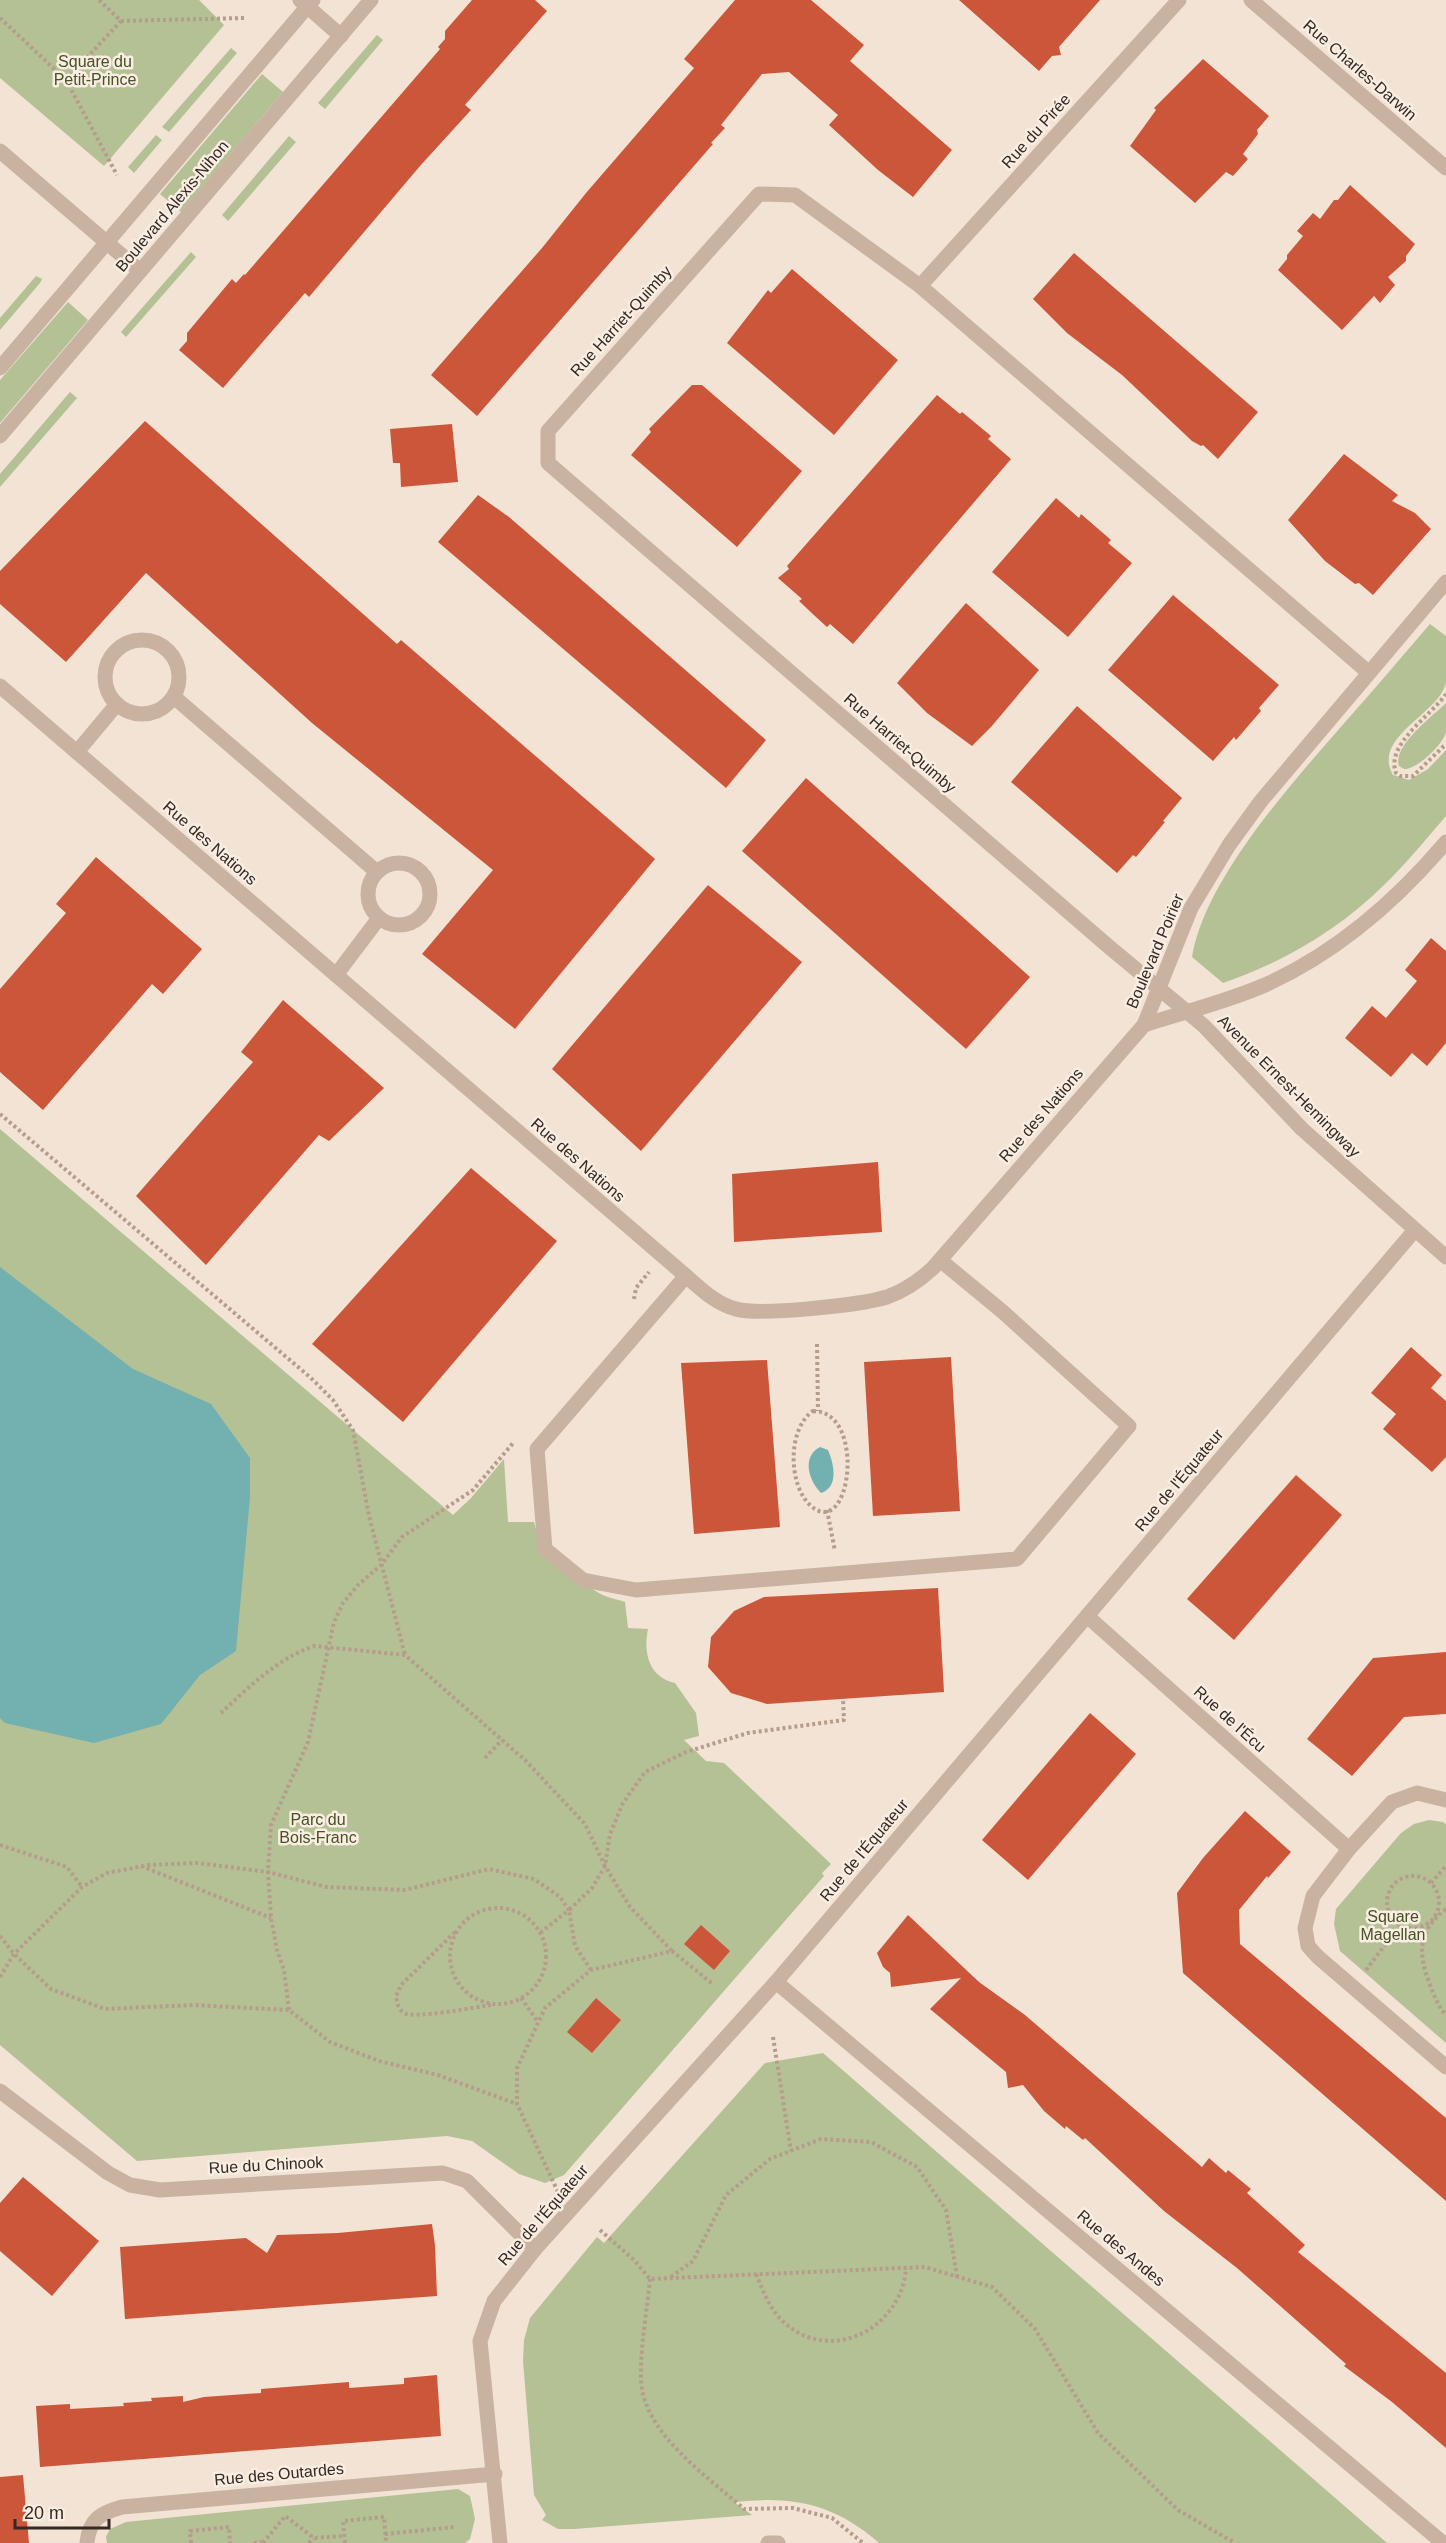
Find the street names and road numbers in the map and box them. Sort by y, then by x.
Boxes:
street label: Rue Charles-Darwin [1300,16,1420,124]
street label: Rue du Pirée [998,91,1074,171]
street label: Boulevard Alexis-Nihon [112,137,232,275]
street label: Rue Harriet-Quimby [567,262,675,380]
street label: Rue Harriet-Quimby [841,690,959,796]
street label: Rue des Nations [160,798,260,888]
street label: Boulevard Poirier [1123,891,1187,1011]
street label: Avenue Ernest-Hemingway [1215,1012,1363,1160]
street label: Rue des Nations [996,1065,1086,1165]
street label: Rue des Nations [528,1115,628,1205]
street label: Rue de l'Équateur [1131,1425,1227,1534]
street label: Rue de l'Écu [1191,1682,1270,1756]
street label: Rue de l'Équateur [816,1795,912,1904]
street label: Rue du Chinook [208,2153,325,2176]
street label: Rue de l'Équateur [494,2160,592,2269]
street label: Rue des Andes [1074,2207,1168,2289]
street label: Rue des Outardes [214,2460,344,2488]

